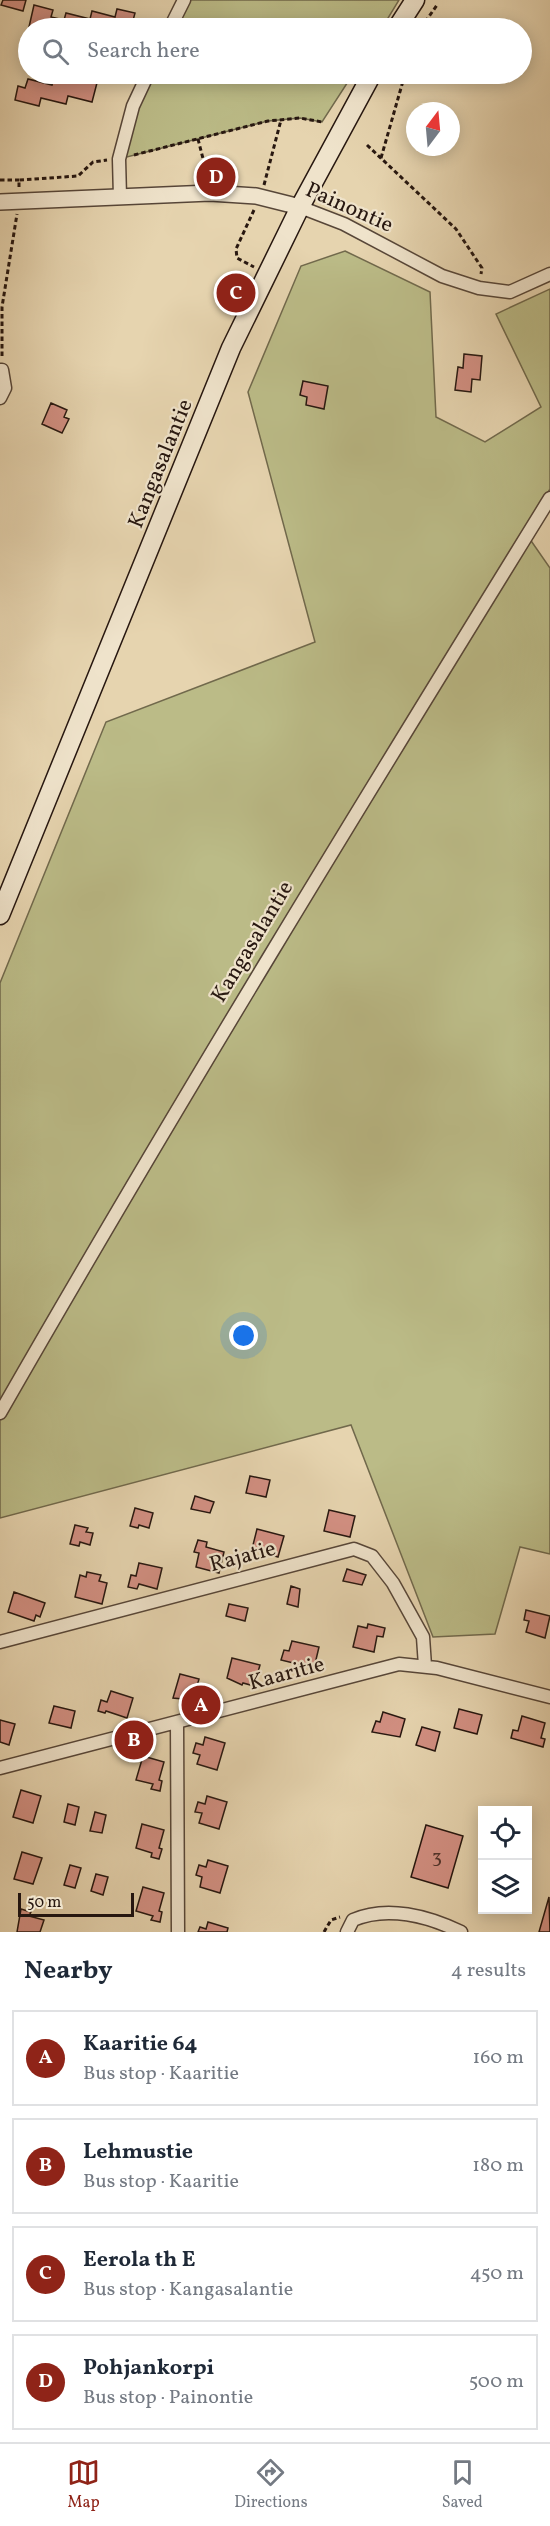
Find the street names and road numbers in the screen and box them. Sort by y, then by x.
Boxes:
street label: Painontie [300,175,398,241]
street label: Kangasalantie [121,395,201,533]
street label: Kangasalantie [205,876,302,1009]
street label: Rajatie [206,1534,279,1581]
street label: Kaaritie [245,1649,328,1699]

